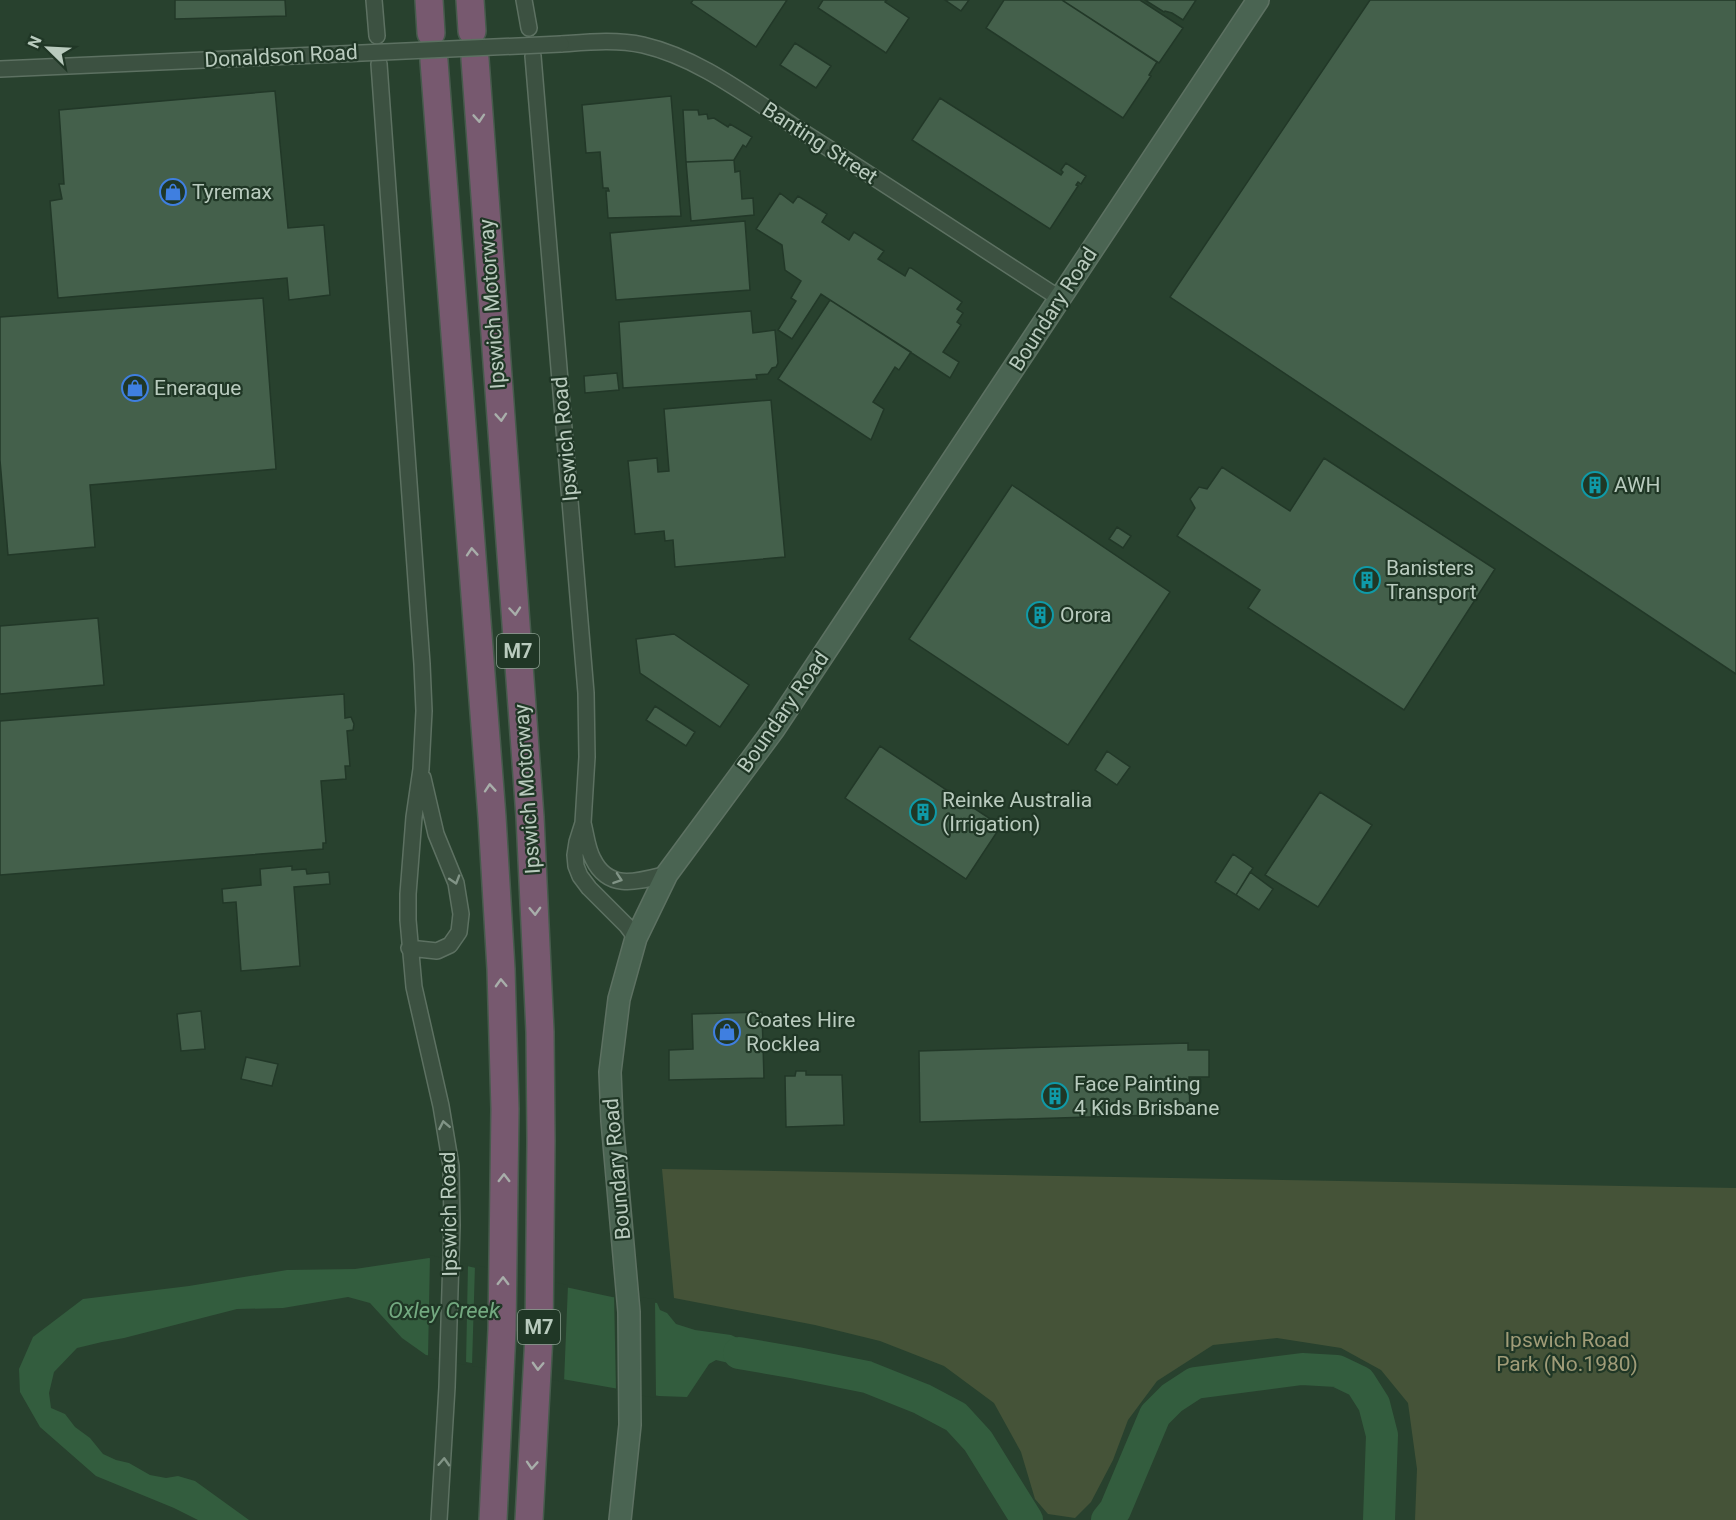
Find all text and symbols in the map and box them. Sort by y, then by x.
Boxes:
north arrow [18,18,78,78]
text: N [24,33,46,51]
street label: Donaldson Road [204,40,358,72]
street label: Banting Street [758,97,882,189]
one-way arrow [472,113,485,122]
shop icon: Tyremax [158,177,188,207]
place label: Tyremax [192,180,272,204]
street label: Ipswich Motorway [474,218,510,390]
street label: Boundary Road [1004,243,1102,375]
shop icon: Eneraque [120,373,150,403]
place label: Eneraque [154,376,241,400]
street label: Ipswich Road [548,376,582,502]
one-way arrow [494,412,507,421]
building icon: AWH [1580,470,1610,500]
place label: AWH [1614,473,1661,497]
one-way arrow [466,547,479,556]
place label: Banisters Transport [1386,556,1477,604]
building icon: Banisters Transport [1352,565,1382,595]
building icon: Orora [1025,600,1055,630]
place label: Orora [1060,603,1111,627]
one-way arrow [508,607,521,616]
road number: M7 [497,634,539,668]
street label: Boundary Road [732,647,834,777]
street label: Ipswich Motorway [509,703,545,875]
one-way arrow [484,783,497,792]
place label: Reinke Australia (Irrigation) [942,788,1092,836]
building icon: Reinke Australia (Irrigation) [908,797,938,827]
one-way arrow [612,872,623,885]
one-way arrow [448,875,460,885]
one-way arrow [528,906,541,915]
one-way arrow [495,978,507,987]
place label: Coates Hire Rocklea [746,1008,855,1056]
shop icon: Coates Hire Rocklea [712,1017,742,1047]
place label: Face Painting 4 Kids Brisbane [1074,1072,1219,1120]
building icon: Face Painting 4 Kids Brisbane [1040,1081,1070,1111]
street label: Boundary Road [599,1097,635,1241]
one-way arrow [438,1120,451,1130]
street label: Ipswich Road [436,1151,462,1277]
one-way arrow [498,1173,510,1182]
one-way arrow [497,1277,509,1286]
water label: Oxley Creek [388,1298,501,1323]
road number: M7 [518,1310,560,1344]
park label: Ipswich Road Park (No.1980) [1496,1328,1638,1376]
one-way arrow [531,1361,544,1370]
one-way arrow [437,1457,450,1466]
one-way arrow [526,1461,539,1470]

